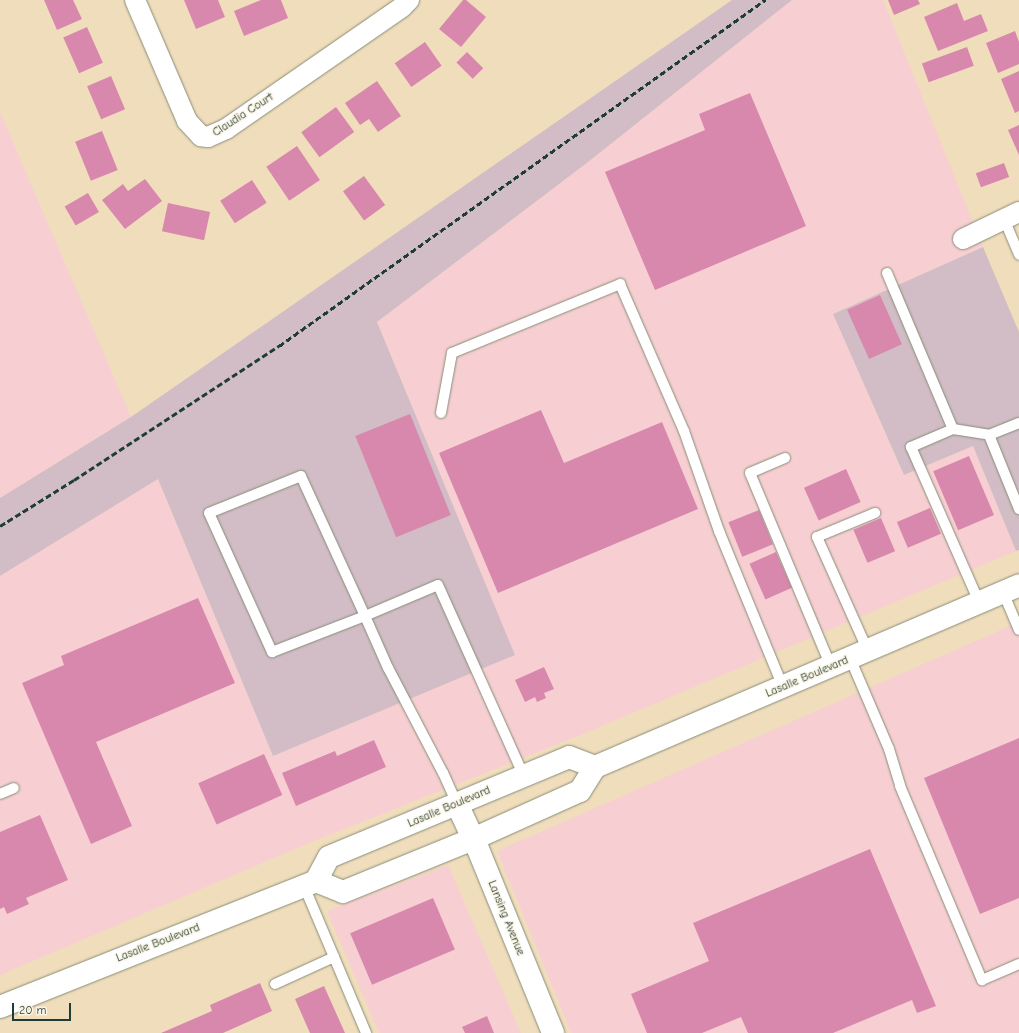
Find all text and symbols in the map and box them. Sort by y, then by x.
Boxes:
street label: Claudia Court [210,90,276,140]
street label: Lasalle Boulevard [763,653,851,701]
street label: Lasalle Boulevard [405,783,493,831]
street label: Lansing Avenue [484,878,528,958]
street label: Lasalle Boulevard [114,920,202,966]
scale bar [14,995,73,1021]
text: 20 m [19,1003,47,1017]

